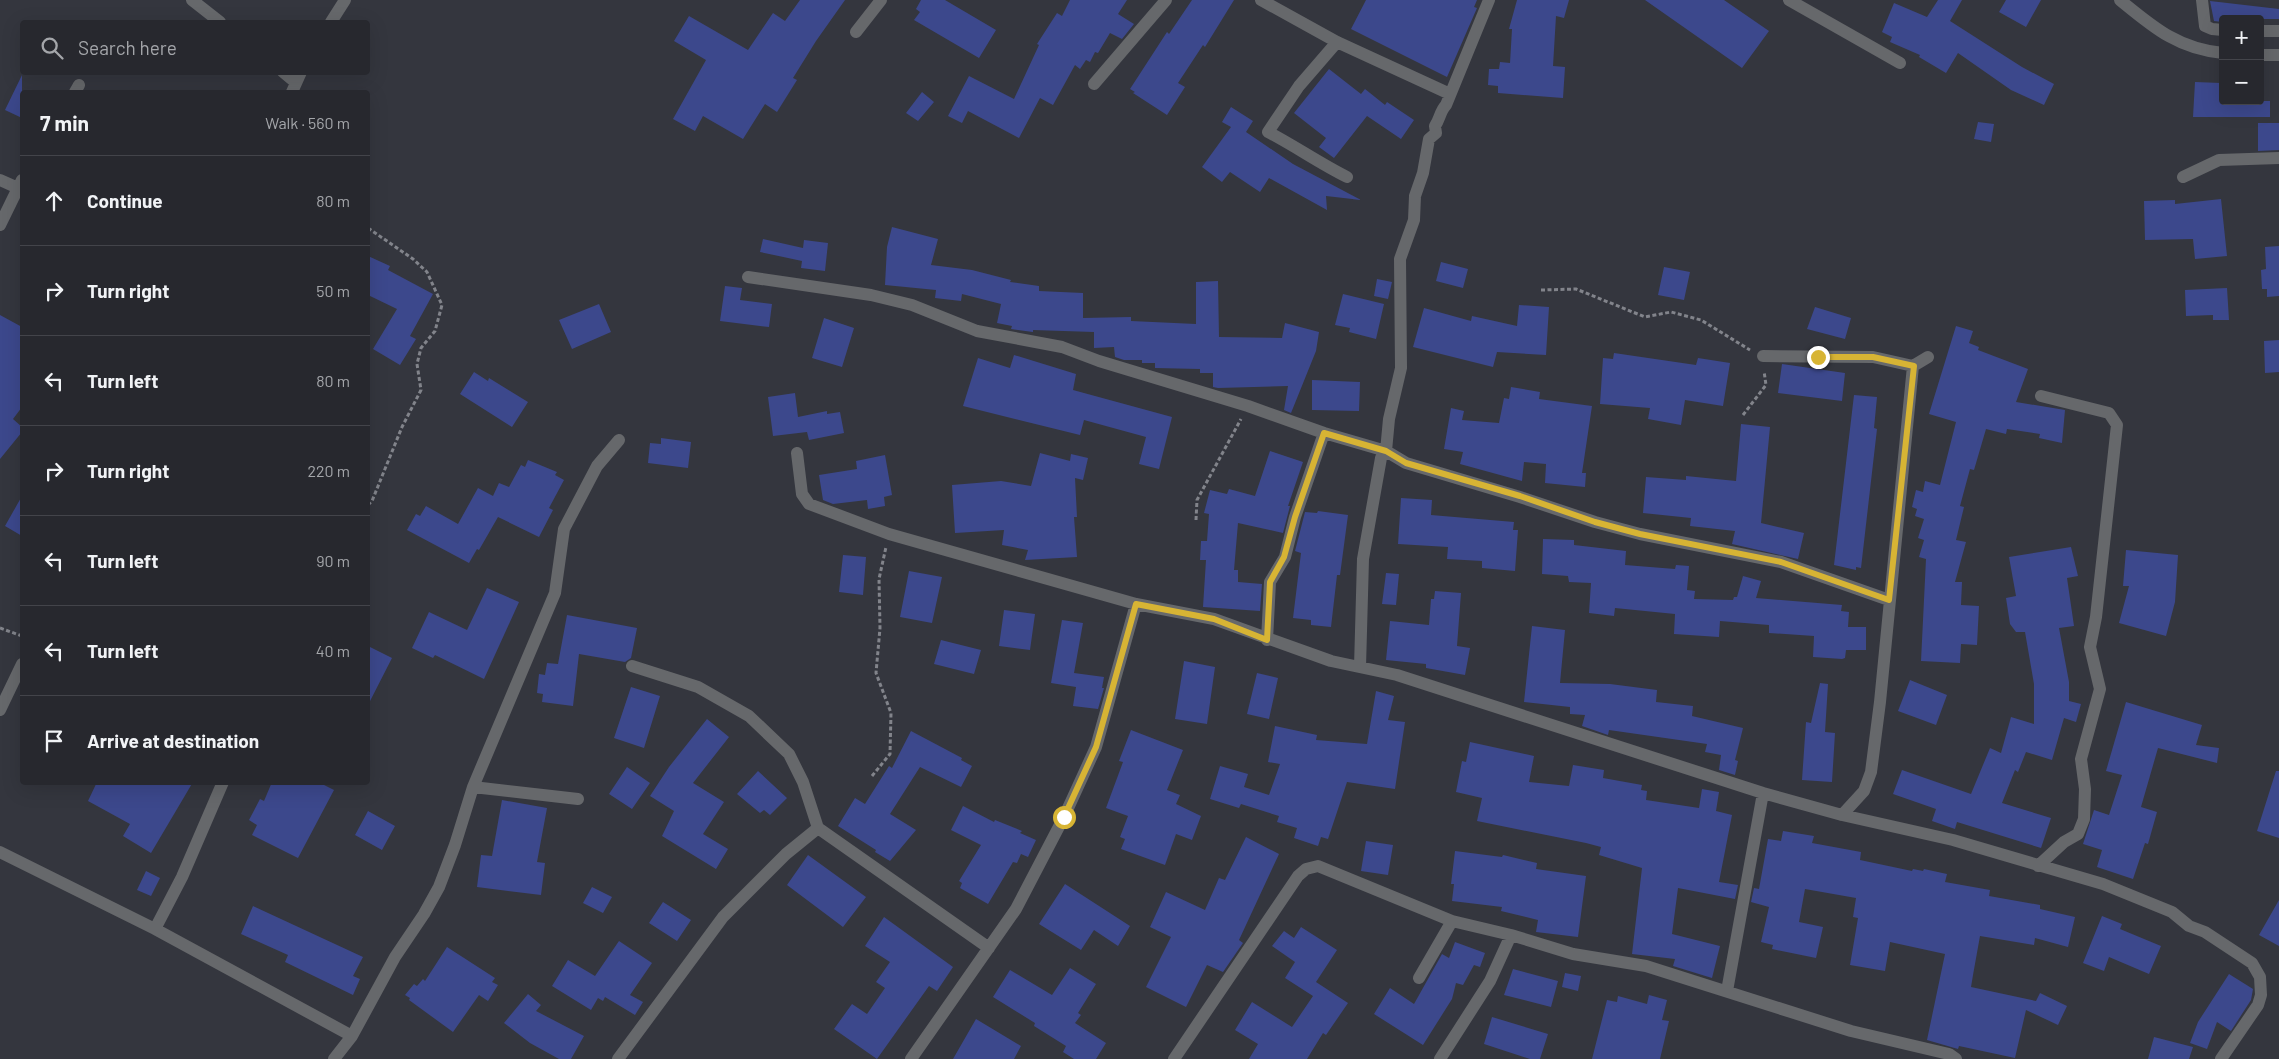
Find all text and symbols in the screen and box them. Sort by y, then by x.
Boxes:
map controls [2219,15,2264,105]
button: + [2219,15,2264,60]
search box [20,20,370,75]
icon: search [38,34,66,62]
text: Search here [78,36,177,59]
button: − [2219,60,2264,105]
text: 7 min [40,110,89,135]
text: Walk · 560 m [265,113,350,132]
icon: ahead [40,187,68,215]
text: Continue [87,189,163,212]
text: 80 m [316,191,350,210]
icon: right [40,277,68,305]
text: Turn right [87,279,169,302]
text: 50 m [316,281,350,300]
route end [1807,346,1830,369]
icon: left [40,367,68,395]
text: Turn left [87,369,158,392]
text: 80 m [316,371,350,390]
icon: right [40,457,68,485]
text: Turn right [87,459,169,482]
text: 220 m [307,461,350,480]
icon: left [40,547,68,575]
text: Turn left [87,549,158,572]
text: 90 m [316,551,350,570]
icon: left [40,637,68,665]
text: Turn left [87,639,158,662]
text: 40 m [316,641,350,660]
icon: arrive [40,727,68,755]
text: Arrive at destination [87,729,259,752]
route start [1053,806,1076,829]

